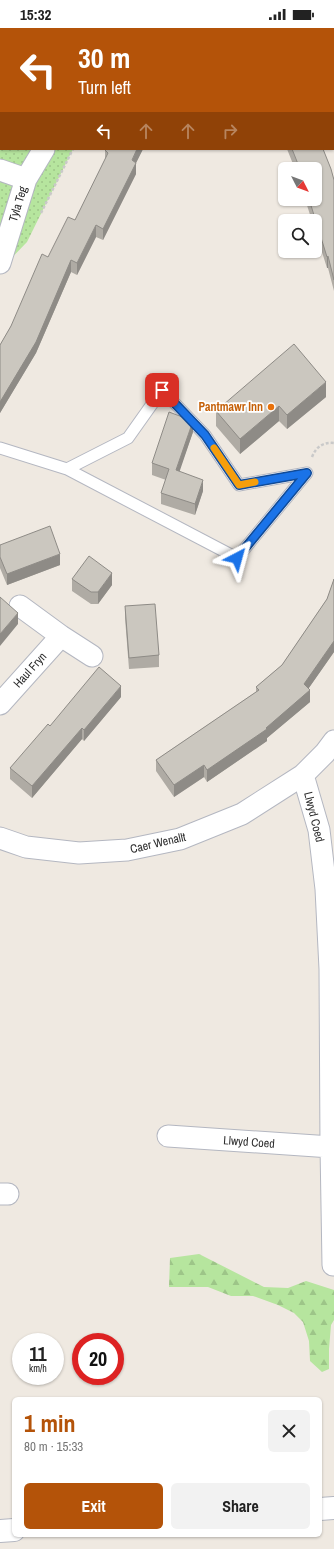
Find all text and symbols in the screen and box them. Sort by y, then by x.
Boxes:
text: 15:32 [20,4,51,25]
text: 30 m [78,39,130,77]
icon: left [12,44,64,96]
text: Turn left [78,75,131,100]
icon: left [93,120,115,142]
icon: ahead [135,120,157,142]
icon: ahead [177,120,199,142]
icon: right [219,120,241,142]
north arrow [278,162,322,206]
map controls [278,162,322,258]
street label: Tyla Teg [5,184,31,224]
button: search [278,214,322,258]
pin [145,373,179,407]
icon: arrive [151,379,173,401]
place label: Pantmawr Inn [198,399,263,415]
marker: Pantmawr Inn [266,402,276,412]
position arrow [216,537,258,579]
street label: Haul Fryn [10,649,50,691]
street label: Llwyd Coed [300,790,328,844]
street label: Caer Wenallt [129,829,188,857]
street label: Llwyd Coed [223,1132,275,1152]
speed limit sign: 20 [72,1333,124,1385]
text: 11 [29,1340,47,1367]
text: km/h [29,1362,47,1375]
text: 1 min [24,1407,75,1439]
button: close [268,1410,310,1452]
text: 80 m · 15:33 [24,1438,83,1455]
button: Exit [24,1483,163,1529]
button: Share [171,1483,310,1529]

